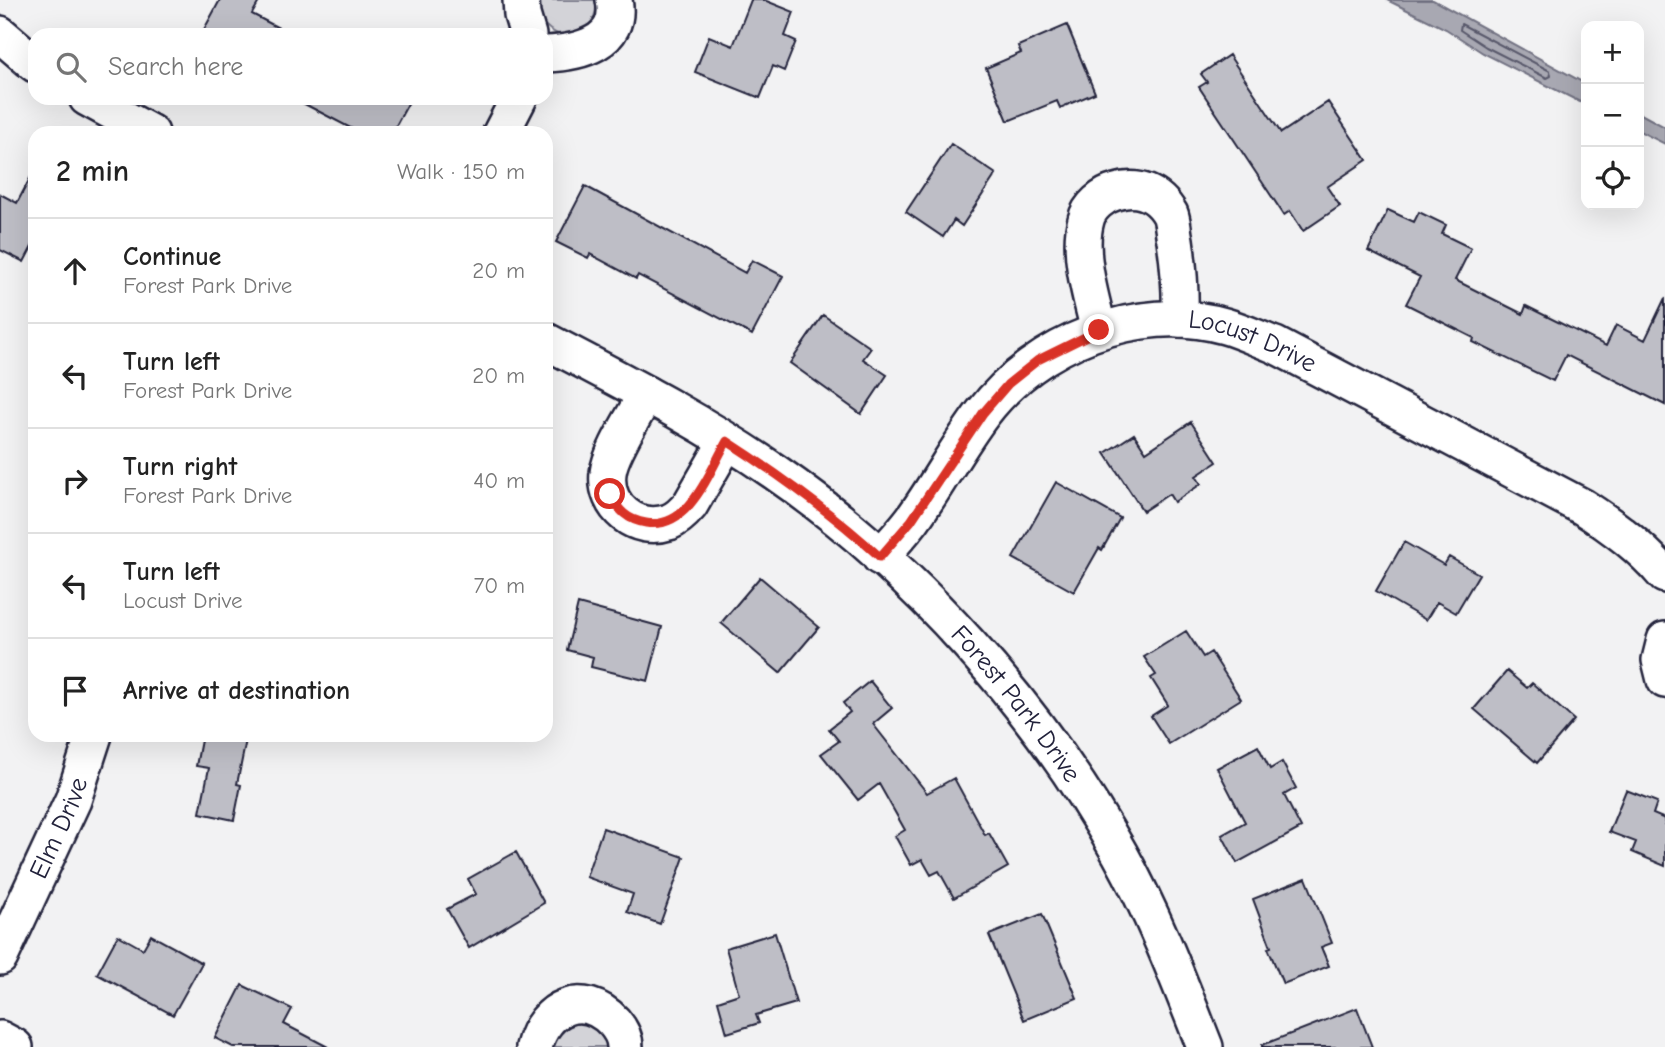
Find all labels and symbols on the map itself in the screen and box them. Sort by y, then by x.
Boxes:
street label: Locust Drive [1187,304,1321,379]
route end [1083,314,1114,345]
route start [594,478,625,509]
street label: Forest Park Drive [945,619,1087,788]
street label: Elm Drive [24,774,94,883]

